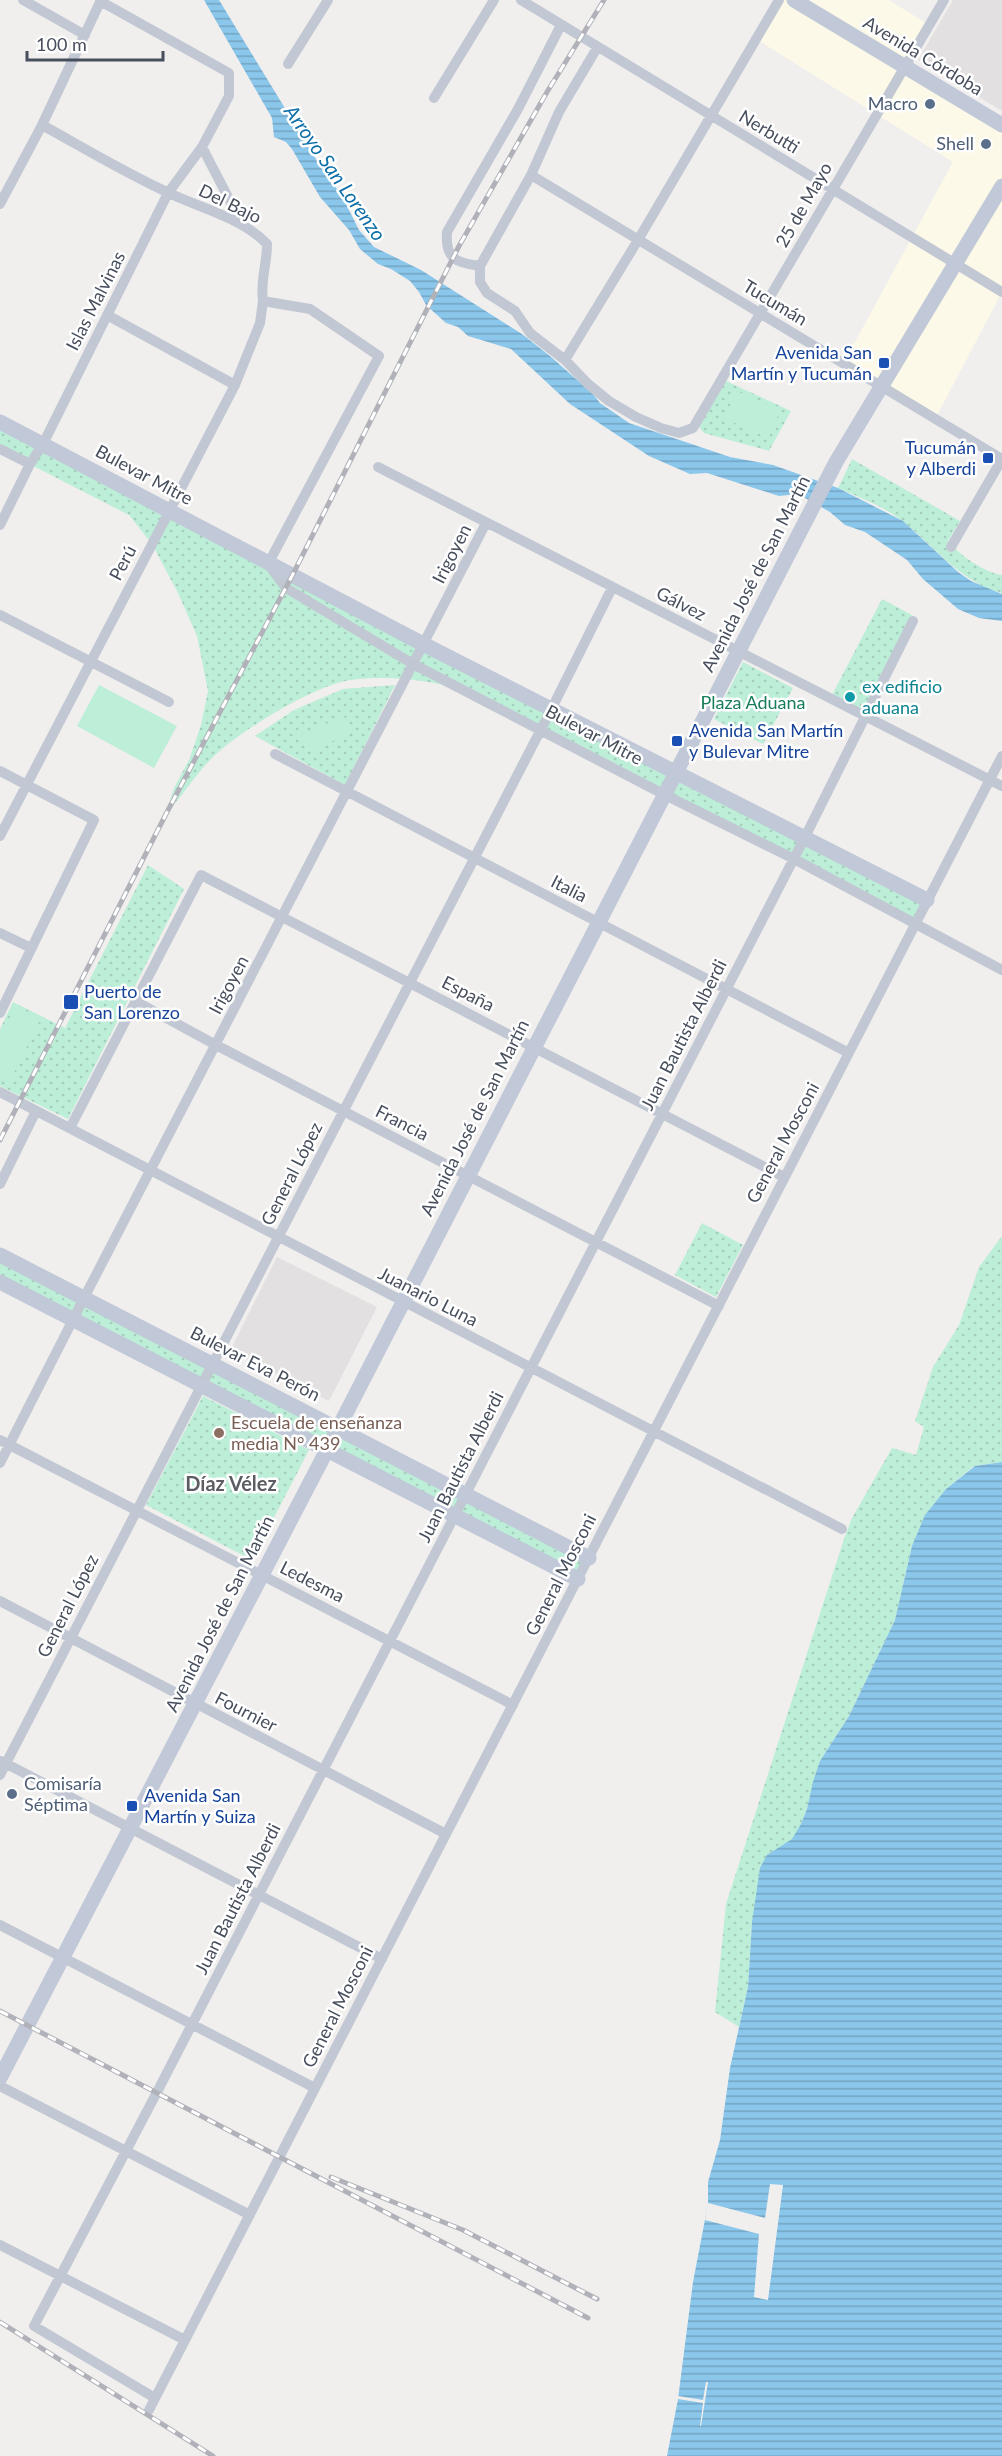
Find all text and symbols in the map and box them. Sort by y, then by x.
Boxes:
street label: Avenida Córdoba [860,11,987,99]
scale bar [27,24,164,62]
text: 100 m [36,33,87,55]
place label: Macro [868,92,918,114]
marker: Macro [923,97,937,111]
water label: Arroyo San Lorenzo [279,99,392,245]
street label: Nerbutti [735,105,804,158]
place label: Shell [936,132,974,154]
marker: Shell [979,137,993,151]
street label: 25 de Mayo [770,158,836,251]
street label: Del Bajo [196,179,265,228]
street label: Islas Malvinas [61,247,130,354]
street label: Tucumán [739,274,812,330]
place label: Avenida San Martín y Tucumán [731,341,872,384]
marker: Avenida San Martín y Tucumán [877,356,891,370]
place label: Tucumán y Alberdi [905,436,976,479]
street label: Bulevar Mitre [92,439,197,509]
marker: Tucumán y Alberdi [981,451,995,465]
street label: Avenida José de San Martín [696,472,814,675]
street label: Irigoyen [427,520,475,587]
street label: Perú [104,541,140,584]
street label: Gálvez [653,581,710,625]
place label: ex edificio aduana [862,675,942,718]
marker: ex edificio aduana [843,690,857,704]
park label: Plaza Aduana [700,691,806,713]
street label: Bulevar Mitre [542,699,647,769]
place label: Avenida San Martín y Bulevar Mitre [689,719,843,762]
marker: Avenida San Martín y Bulevar Mitre [670,734,684,748]
street label: Italia [548,870,591,906]
street label: Irigoyen [203,951,253,1018]
street label: Juan Bautista Alberdi [636,955,731,1114]
street label: España [438,971,498,1016]
place label: Puerto de San Lorenzo [84,980,180,1023]
marker: Puerto de San Lorenzo [62,993,80,1011]
street label: Avenida José de San Martín [415,1016,533,1219]
street label: General Mosconi [741,1078,823,1207]
street label: Francia [372,1099,433,1145]
street label: General López [256,1118,327,1229]
street label: Juanario Luna [375,1262,482,1331]
street label: Bulevar Eva Perón [187,1321,324,1405]
street label: Juan Bautista Alberdi [413,1387,508,1546]
place label: Escuela de enseñanza media N° 439 [231,1411,402,1454]
marker: Escuela de enseñanza media N° 439 [212,1426,226,1440]
district label: Díaz Vélez [185,1471,277,1495]
street label: General Mosconi [520,1510,600,1639]
street label: Avenida José de San Martín [160,1512,278,1715]
street label: General López [32,1550,103,1661]
street label: Ledesma [277,1556,348,1607]
street label: Fournier [212,1686,282,1736]
place label: Comisaría Séptima [24,1772,102,1815]
place label: Avenida San Martín y Suiza [144,1784,256,1827]
marker: Comisaría Séptima [5,1787,19,1801]
marker: Avenida San Martín y Suiza [125,1799,139,1813]
street label: Juan Bautista Alberdi [190,1819,285,1978]
street label: General Mosconi [297,1942,377,2071]

